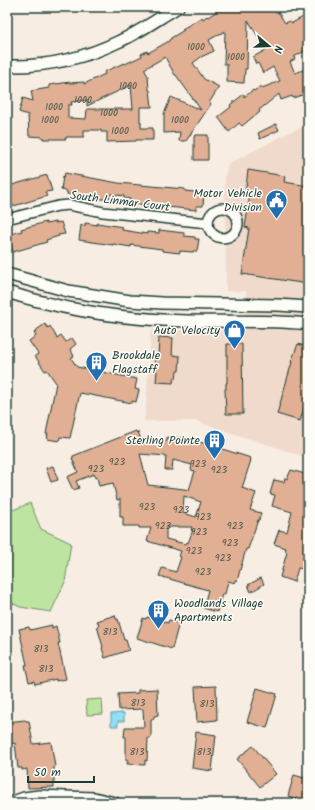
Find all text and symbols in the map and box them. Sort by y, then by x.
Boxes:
north arrow [249,26,289,66]
house number: 1000 [187,39,205,55]
text: N [268,43,287,55]
house number: 1000 [227,49,245,65]
house number: 1000 [119,78,137,94]
house number: 1000 [74,92,92,108]
house number: 1000 [45,99,63,115]
house number: 1000 [100,105,118,121]
house number: 1000 [41,112,59,128]
house number: 1000 [171,112,189,128]
house number: 1000 [111,123,129,139]
place label: Motor Vehicle Division [193,184,263,217]
street label: South Linmar Court [69,186,171,217]
public building icon: Motor Vehicle Division [264,187,290,220]
shop icon: Auto Velocity [222,317,248,350]
place label: Auto Velocity [153,321,220,340]
place label: Brookdale Flagstaff [112,346,161,379]
building icon: Brookdale Flagstaff [84,349,110,382]
building icon: Sterling Pointe [202,427,228,460]
place label: Sterling Pointe [126,431,201,450]
house number: 923 [109,454,125,470]
house number: 923 [190,456,206,472]
house number: 923 [88,461,104,477]
house number: 923 [211,462,227,478]
house number: 923 [139,499,155,515]
house number: 923 [173,502,189,518]
house number: 923 [195,509,211,525]
house number: 923 [155,518,171,534]
house number: 923 [227,518,243,534]
house number: 923 [191,524,207,540]
house number: 923 [222,535,238,551]
house number: 923 [186,543,202,559]
house number: 923 [215,550,231,566]
house number: 923 [195,564,211,580]
place label: Woodlands Village Apartments [174,594,264,627]
building icon: Woodlands Village Apartments [145,597,171,630]
house number: 813 [103,624,118,640]
house number: 813 [34,641,49,657]
house number: 813 [39,661,54,677]
house number: 813 [131,695,146,711]
house number: 813 [200,696,215,712]
house number: 813 [130,744,145,760]
house number: 813 [197,744,212,760]
scale bar [28,758,94,784]
text: 50 m [34,763,61,782]

